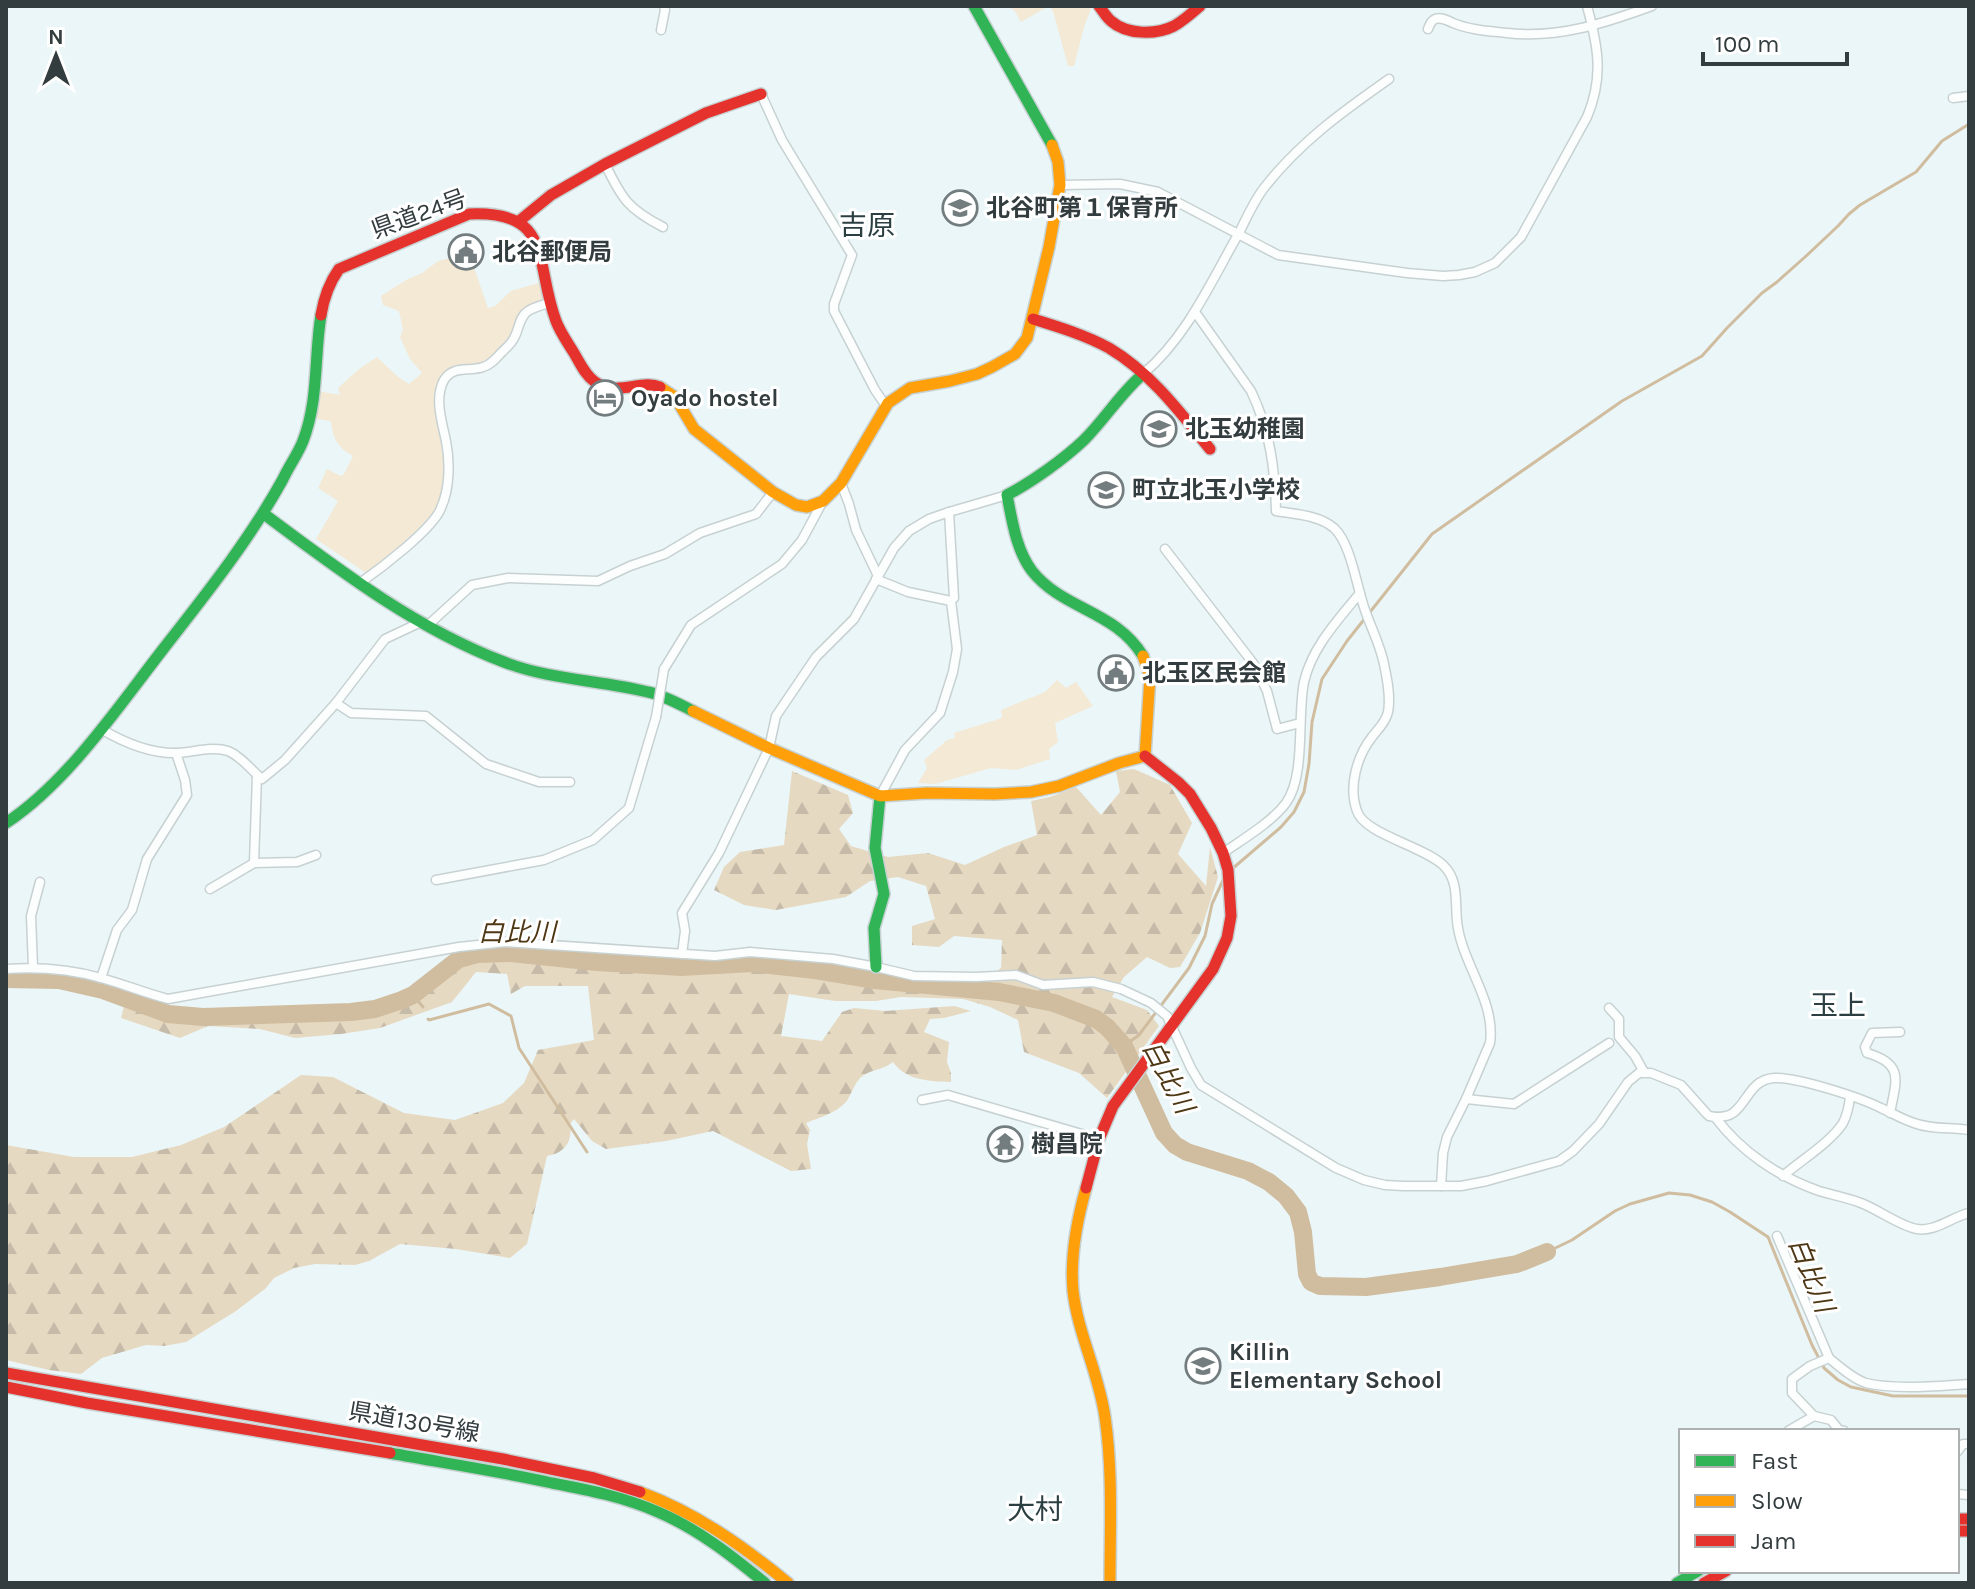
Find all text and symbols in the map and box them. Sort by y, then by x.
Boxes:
north arrow [16,16,96,96]
scale bar [1703,16,1847,66]
text: N [48,24,64,50]
text: 100 m [1715,30,1780,58]
street label: 県道24号 [368,184,470,244]
school or university icon: 北谷町第１保育所 [941,189,979,227]
place label: 北谷町第１保育所 [986,194,1178,222]
district label: 吉原 [839,209,895,242]
public building icon: 北谷郵便局 [447,233,485,271]
place label: 北谷郵便局 [492,238,612,266]
hotel icon: Oyado hostel [586,379,624,417]
place label: Oyado hostel [631,384,779,412]
school or university icon: 北玉幼稚園 [1140,410,1178,448]
place label: 北玉幼稚園 [1185,415,1305,443]
school or university icon: 町立北玉小学校 [1087,471,1125,509]
place label: 町立北玉小学校 [1132,476,1300,504]
public building icon: 北玉区民会館 [1097,654,1135,692]
place label: 北玉区民会館 [1142,659,1286,687]
water label: 白比川 [478,917,559,948]
district label: 玉上 [1810,989,1866,1022]
water label: 白比川 [1136,1035,1201,1121]
temple icon: 樹昌院 [986,1125,1024,1163]
place label: 樹昌院 [1031,1130,1103,1158]
water label: 白比川 [1782,1233,1841,1320]
place label: Killin Elementary School [1229,1338,1442,1394]
school or university icon: Killin Elementary School [1184,1347,1222,1385]
street label: 県道130号線 [346,1397,482,1447]
legend [1679,1429,1959,1573]
text: Fast [1751,1447,1798,1475]
text: Slow [1751,1487,1803,1515]
district label: 大村 [1007,1493,1063,1526]
text: Jam [1751,1527,1796,1555]

